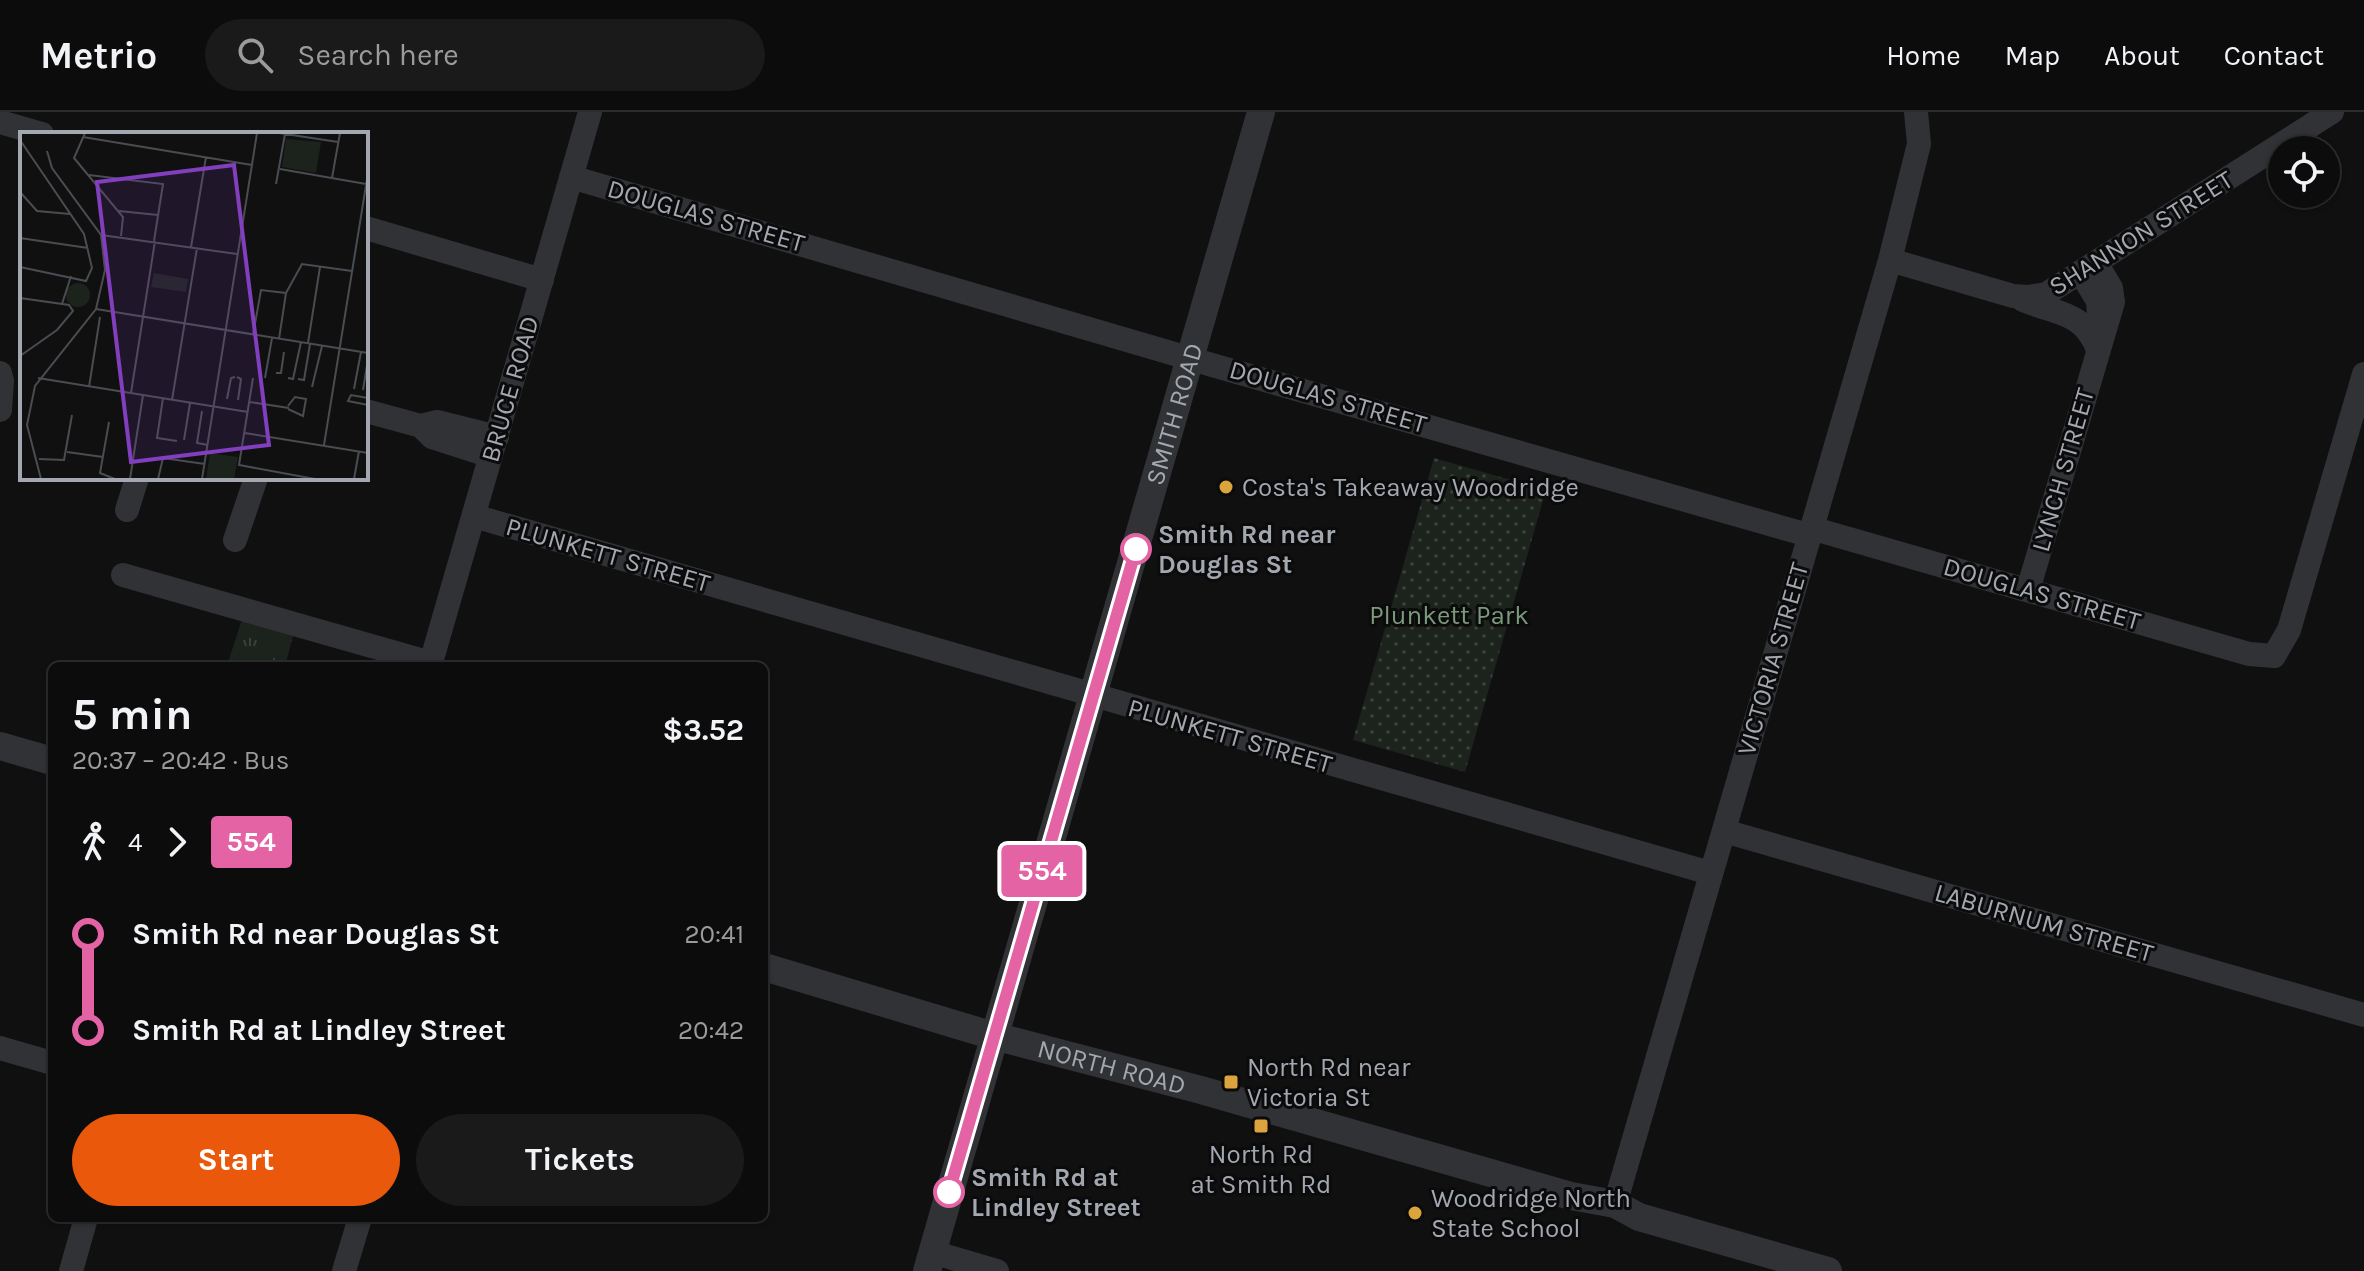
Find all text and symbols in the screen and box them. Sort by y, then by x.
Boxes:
search box [205,19,765,91]
text: Metrio [40,33,157,78]
icon: search [233,33,277,77]
text: Search here [297,37,459,73]
text: Home [1886,39,1961,72]
text: Map [2005,39,2060,72]
text: About [2104,39,2180,72]
text: Contact [2224,39,2324,72]
inset map [20,132,368,480]
map controls [2268,136,2340,208]
button: locate [2268,136,2340,208]
street label: SHANNON STREET [2043,164,2239,302]
street label: DOUGLAS STREET [604,173,808,259]
street label: BRUCE ROAD [474,312,546,466]
street label: SMITH ROAD [1139,339,1209,489]
street label: DOUGLAS STREET [1226,354,1430,440]
street label: LYNCH STREET [2025,385,2101,555]
place label: Costa's Takeaway Woodridge [1242,472,1579,503]
marker: Costa's Takeaway Woodridge [1217,478,1235,496]
street label: PLUNKETT STREET [502,511,714,599]
place label: Smith Rd near Douglas St [1158,519,1336,580]
marker: Smith Rd near Douglas St [1121,534,1151,564]
street label: DOUGLAS STREET [1940,551,2144,637]
street label: VICTORIA STREET [1731,559,1815,759]
park label: Plunkett Park [1369,600,1529,631]
text: 5 min [72,689,192,740]
street label: PLUNKETT STREET [1124,692,1336,780]
text: $3.52 [663,712,744,748]
text: 20:37 – 20:42 · Bus [72,745,289,776]
icon: walk [72,820,116,864]
icon: forward [155,820,199,864]
text: 554 [227,825,276,858]
text: 4 [128,827,143,858]
line badge: 554 [996,845,1088,897]
text: 554 [1017,854,1067,887]
street label: LABURNUM STREET [1931,877,2157,969]
text: Smith Rd near Douglas St [132,916,499,952]
text: 20:41 [684,919,744,950]
text: Smith Rd at Lindley Street [132,1012,506,1048]
text: 20:42 [678,1015,744,1046]
street label: NORTH ROAD [1034,1033,1189,1101]
place label: North Rd near Victoria St [1247,1052,1411,1113]
marker: North Rd near Victoria St [1222,1073,1240,1091]
button: Start [72,1114,400,1206]
button: Tickets [416,1114,744,1206]
marker: North Rd at Smith Rd [1252,1117,1270,1135]
place label: North Rd at Smith Rd [1190,1139,1332,1200]
place label: Smith Rd at Lindley Street [971,1162,1141,1223]
marker: Smith Rd at Lindley Street [934,1177,964,1207]
place label: Woodridge North State School [1431,1183,1631,1244]
marker: Woodridge North State School [1406,1204,1424,1222]

